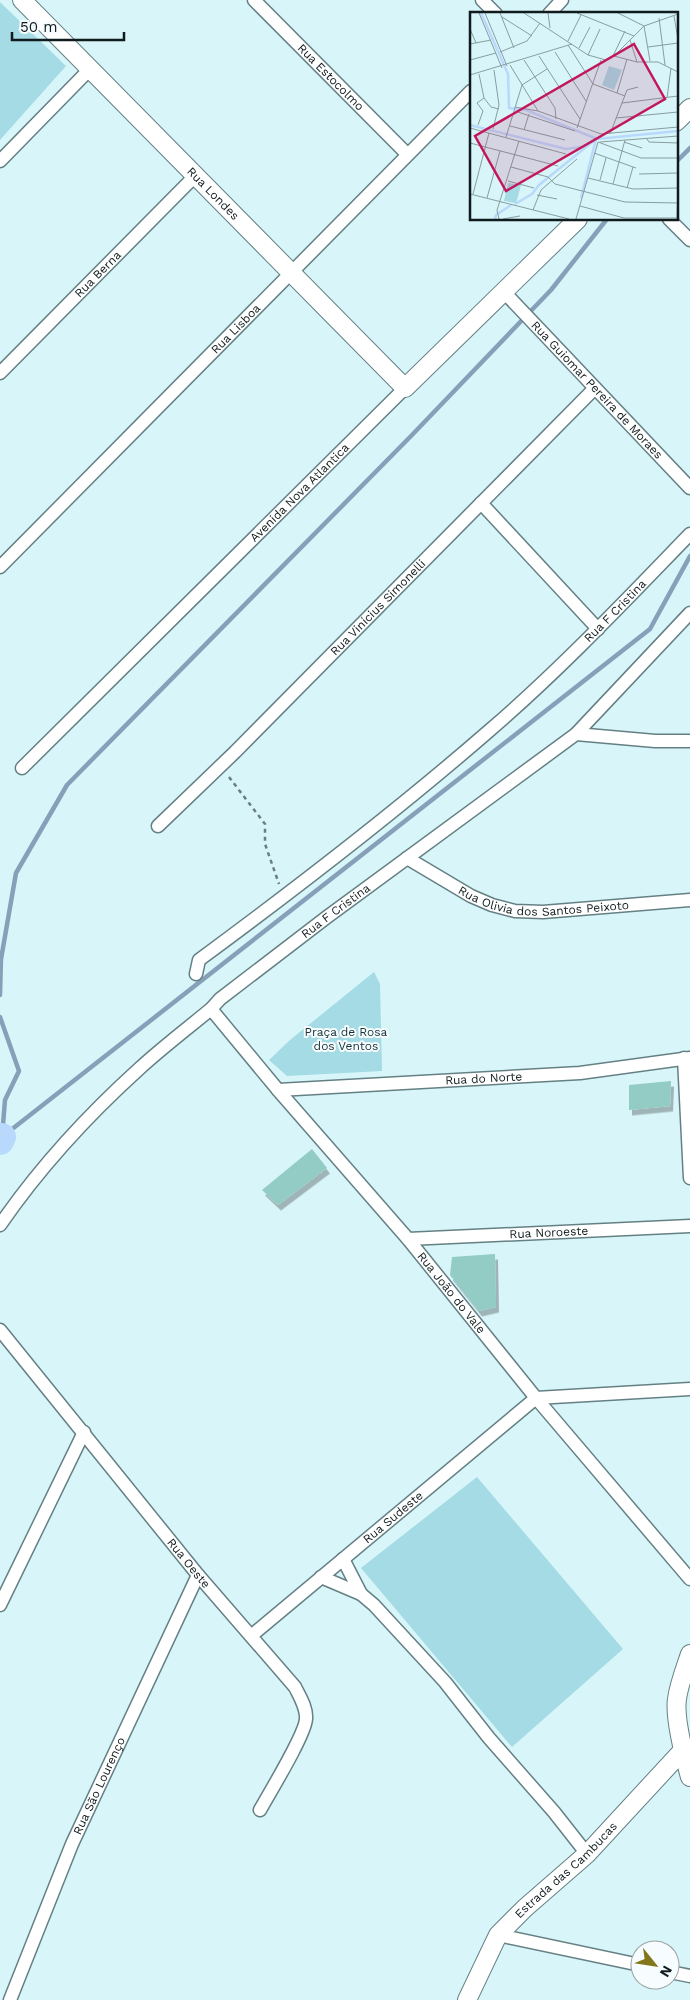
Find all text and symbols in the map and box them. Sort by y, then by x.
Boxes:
scale bar [12,10,125,42]
inset map [470,12,678,220]
text: 50 m [20,18,57,36]
street label: Rua Estocolmo [295,41,367,114]
street label: Rua Londes [184,164,242,223]
street label: Rua Berna [72,248,124,300]
street label: Rua Lisboa [208,301,263,357]
street label: Rua Guiomar Pereira de Moraes [528,318,665,462]
street label: Avenida Nova Atlantica [247,440,352,545]
street label: Rua Vinícius Simonelli [327,557,428,658]
street label: Rua F Cristina [581,577,649,645]
street label: Rua F Cristina [299,881,373,941]
street label: Rua Olivia dos Santos Peixoto [456,883,629,919]
park label: Praça de Rosa dos Ventos [305,1025,388,1053]
street label: Rua do Norte [445,1069,523,1088]
street label: Rua Noroeste [509,1224,589,1241]
street label: Rua João do Vale [414,1249,488,1336]
street label: Rua Sudeste [360,1488,426,1546]
street label: Rua Oeste [164,1536,213,1591]
street label: Rua São Lourenço [70,1735,128,1837]
street label: Estrada das Cambucas [512,1819,620,1921]
north arrow [630,1940,680,1990]
text: N [657,1963,676,1980]

